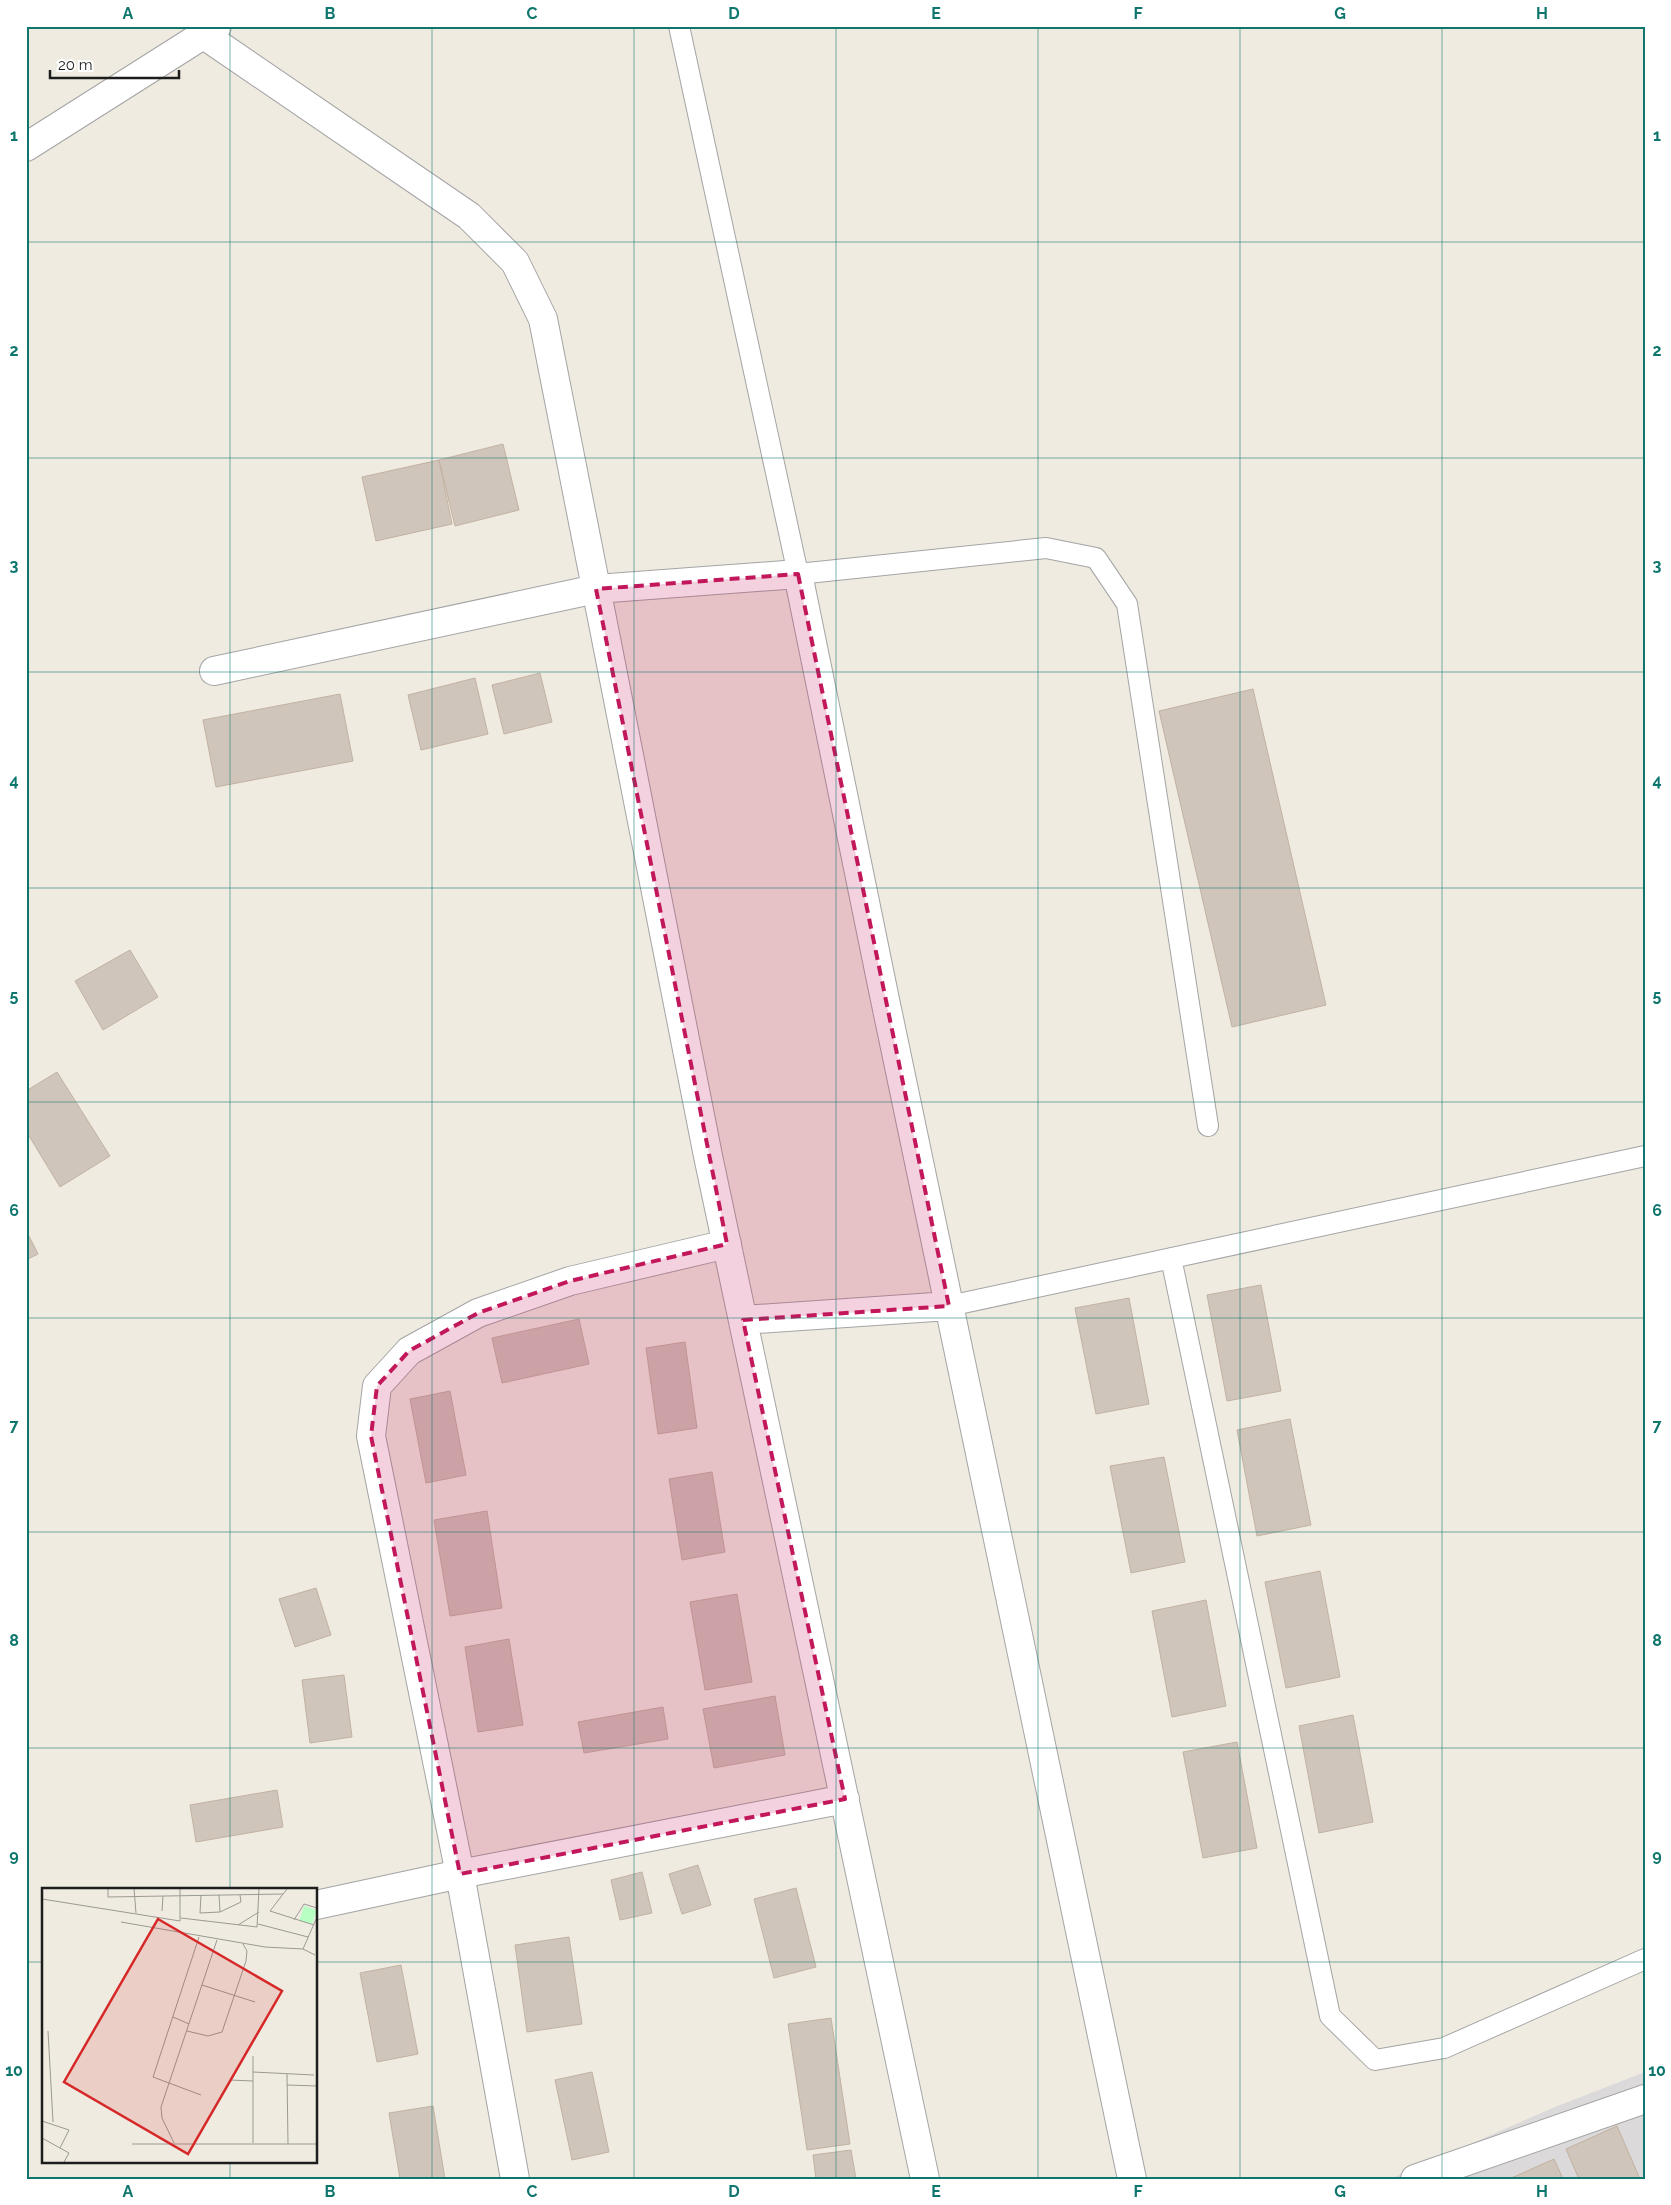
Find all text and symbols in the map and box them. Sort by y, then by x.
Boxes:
text: A [123,4,134,23]
text: B [325,4,336,23]
text: C [527,4,538,23]
text: D [728,4,740,23]
text: E [931,4,941,23]
text: F [1133,4,1143,23]
text: G [1334,4,1346,23]
text: H [1536,4,1548,23]
scale bar [50,48,179,80]
text: 20 m [58,56,93,74]
text: 1 [10,126,18,145]
text: 1 [1653,126,1661,145]
text: 2 [9,341,19,360]
text: 2 [1652,341,1662,360]
text: 3 [10,556,19,575]
text: 3 [1653,556,1662,575]
text: 4 [9,771,19,790]
text: 4 [1652,771,1662,790]
text: 5 [10,986,19,1005]
text: 5 [1653,986,1662,1005]
text: 6 [9,1201,19,1220]
text: 6 [1652,1201,1662,1220]
text: 7 [10,1416,19,1435]
text: 7 [1653,1416,1662,1435]
text: 8 [9,1631,19,1650]
text: 8 [1652,1631,1662,1650]
text: 9 [9,1846,19,1865]
text: 9 [1652,1846,1662,1865]
inset map [42,1888,318,2162]
text: 10 [5,2061,23,2080]
text: 10 [1648,2061,1666,2080]
text: A [123,2182,134,2201]
text: B [325,2182,336,2201]
text: C [527,2182,538,2201]
text: D [728,2182,740,2201]
text: E [931,2182,941,2201]
text: F [1133,2182,1143,2201]
text: G [1334,2182,1346,2201]
text: H [1536,2182,1548,2201]

